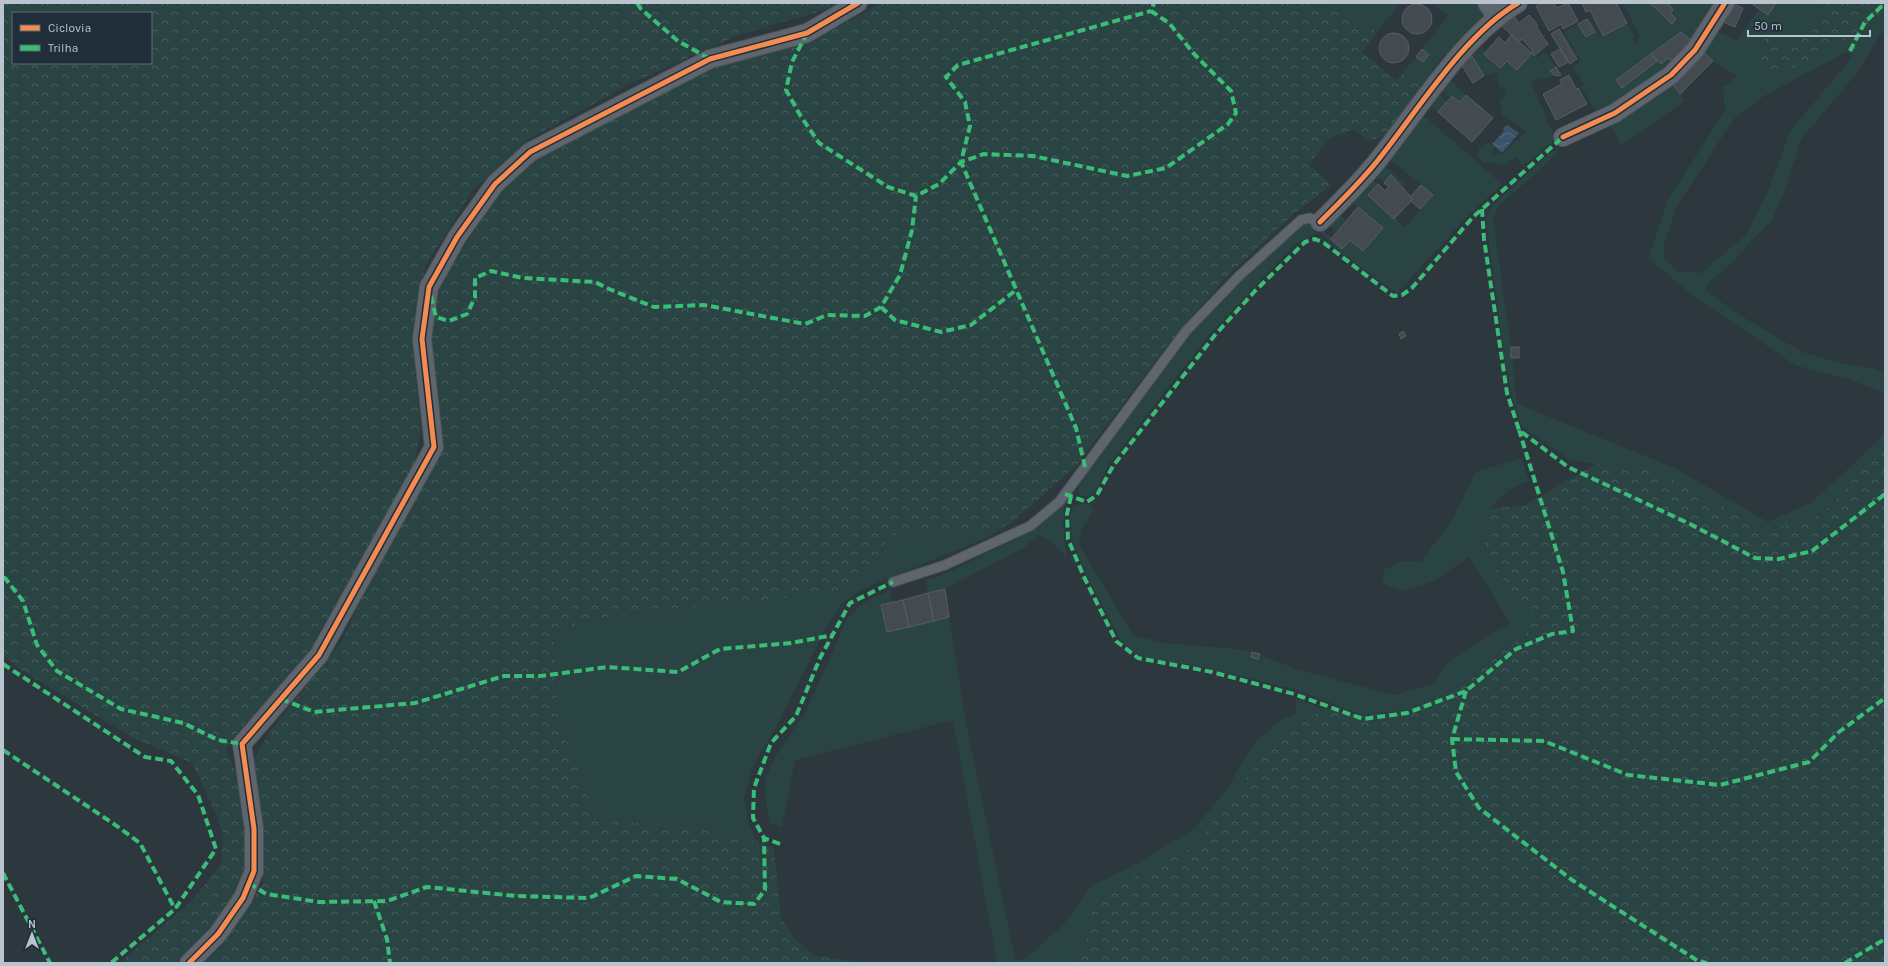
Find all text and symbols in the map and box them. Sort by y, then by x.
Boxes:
legend [12,12,152,64]
scale bar [1748,12,1870,38]
text: 50 m [1754,19,1782,33]
text: Ciclovia [48,21,91,35]
text: Trilha [48,41,78,55]
north arrow [12,914,52,954]
text: N [28,918,36,931]

